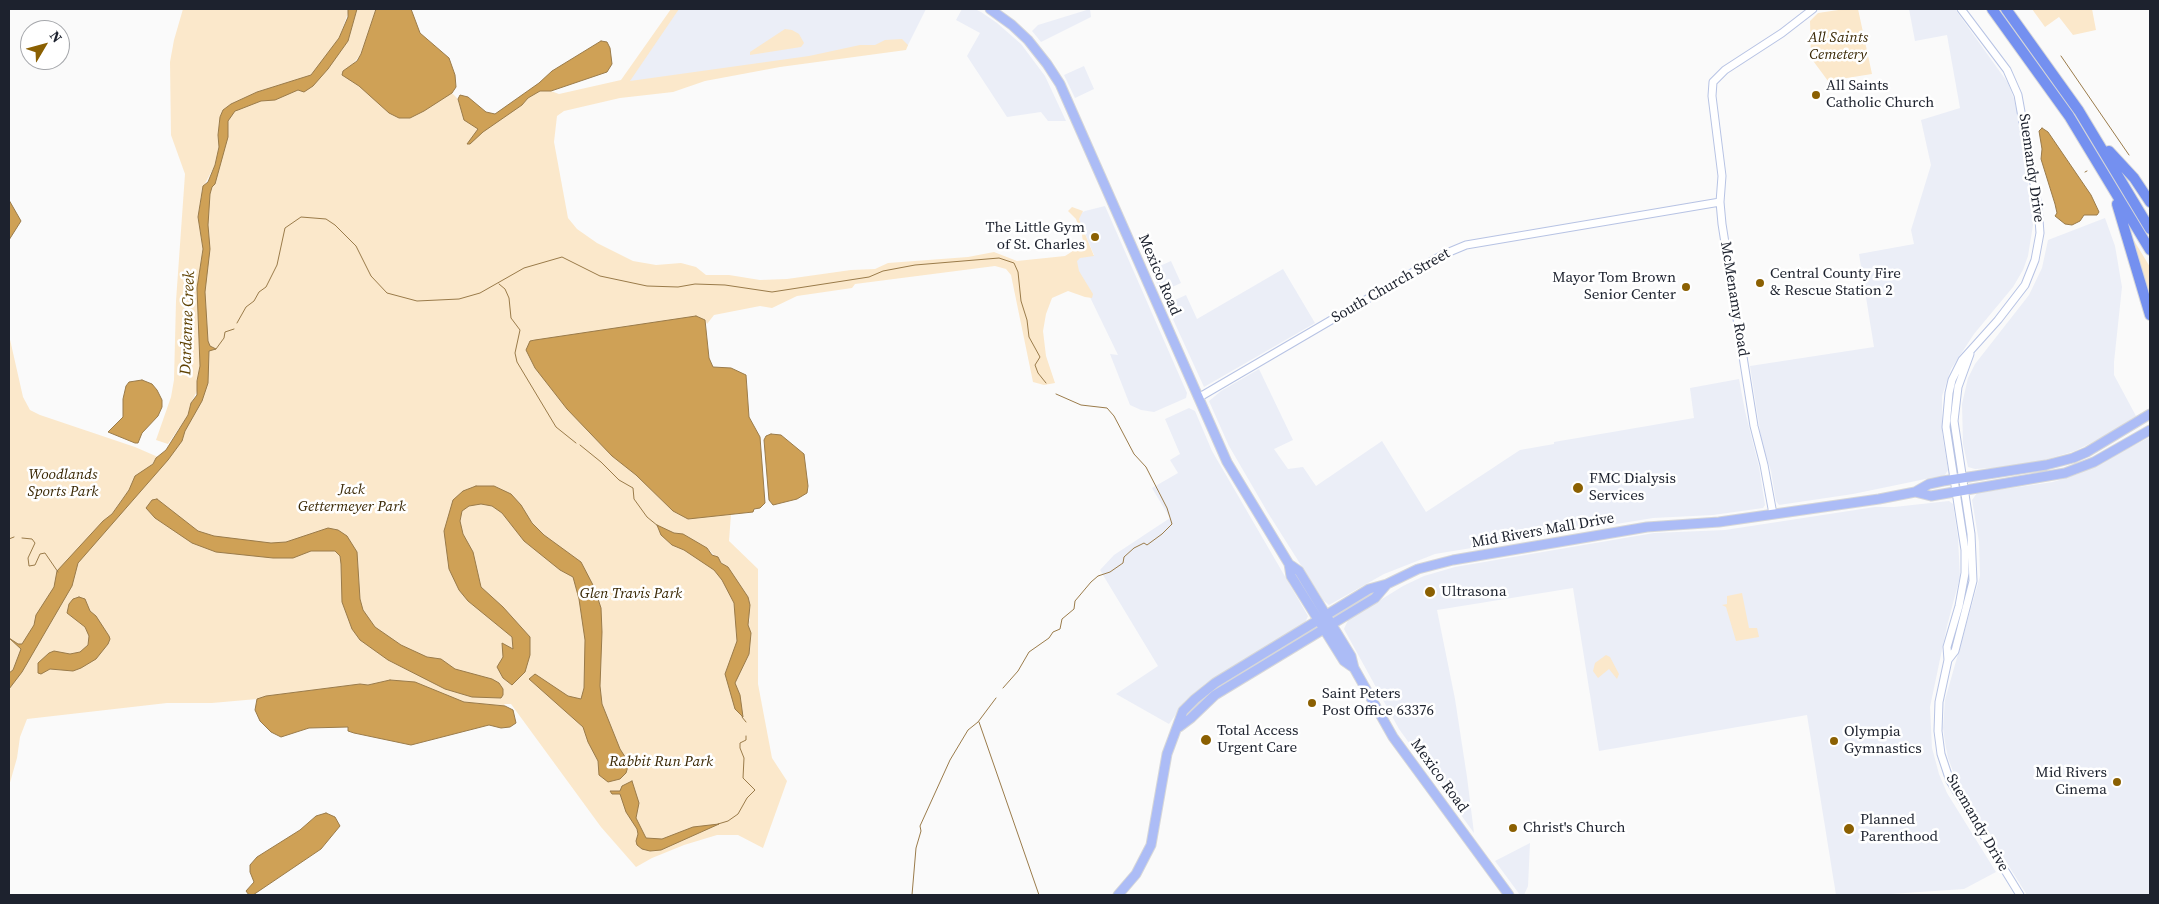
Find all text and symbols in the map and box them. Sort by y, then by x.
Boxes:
north arrow [20,20,70,70]
text: N [45,26,67,47]
park label: All Saints Cemetery [1808,29,1868,64]
place label: All Saints Catholic Church [1826,77,1934,112]
marker: All Saints Catholic Church [1810,89,1822,101]
street label: Suemandy Drive [2014,112,2048,224]
place label: The Little Gym of St. Charles [985,219,1085,254]
marker: The Little Gym of St. Charles [1089,231,1101,243]
street label: Mexico Road [1134,232,1184,318]
street label: McMenamy Road [1716,240,1752,358]
street label: South Church Street [1329,245,1453,327]
place label: Central County Fire & Rescue Station 2 [1770,265,1901,300]
place label: Mayor Tom Brown Senior Center [1552,269,1676,304]
water label: Dardenne Creek [177,271,199,375]
marker: Central County Fire & Rescue Station 2 [1754,277,1766,289]
marker: Mayor Tom Brown Senior Center [1680,281,1692,293]
park label: Woodlands Sports Park [28,466,98,501]
place label: FMC Dialysis Services [1589,470,1676,505]
park label: Jack Gettermeyer Park [298,481,406,516]
marker: FMC Dialysis Services [1571,481,1585,495]
street label: Mid Rivers Mall Drive [1470,510,1616,552]
place label: Ultrasona [1441,583,1507,601]
park label: Glen Travis Park [580,585,682,603]
marker: Ultrasona [1423,585,1437,599]
place label: Saint Peters Post Office 63376 [1322,685,1434,720]
marker: Saint Peters Post Office 63376 [1306,697,1318,709]
place label: Total Access Urgent Care [1217,722,1299,757]
place label: Olympia Gymnastics [1844,723,1922,758]
marker: Total Access Urgent Care [1199,733,1213,747]
marker: Olympia Gymnastics [1828,735,1840,747]
street label: Mexico Road [1406,736,1472,816]
park label: Rabbit Run Park [609,753,713,771]
place label: Mid Rivers Cinema [2035,764,2107,799]
street label: Suemandy Drive [1942,771,2012,875]
marker: Mid Rivers Cinema [2111,776,2123,788]
place label: Planned Parenthood [1860,811,1938,846]
place label: Christ's Church [1523,819,1626,837]
marker: Christ's Church [1507,822,1519,834]
marker: Planned Parenthood [1842,822,1856,836]

